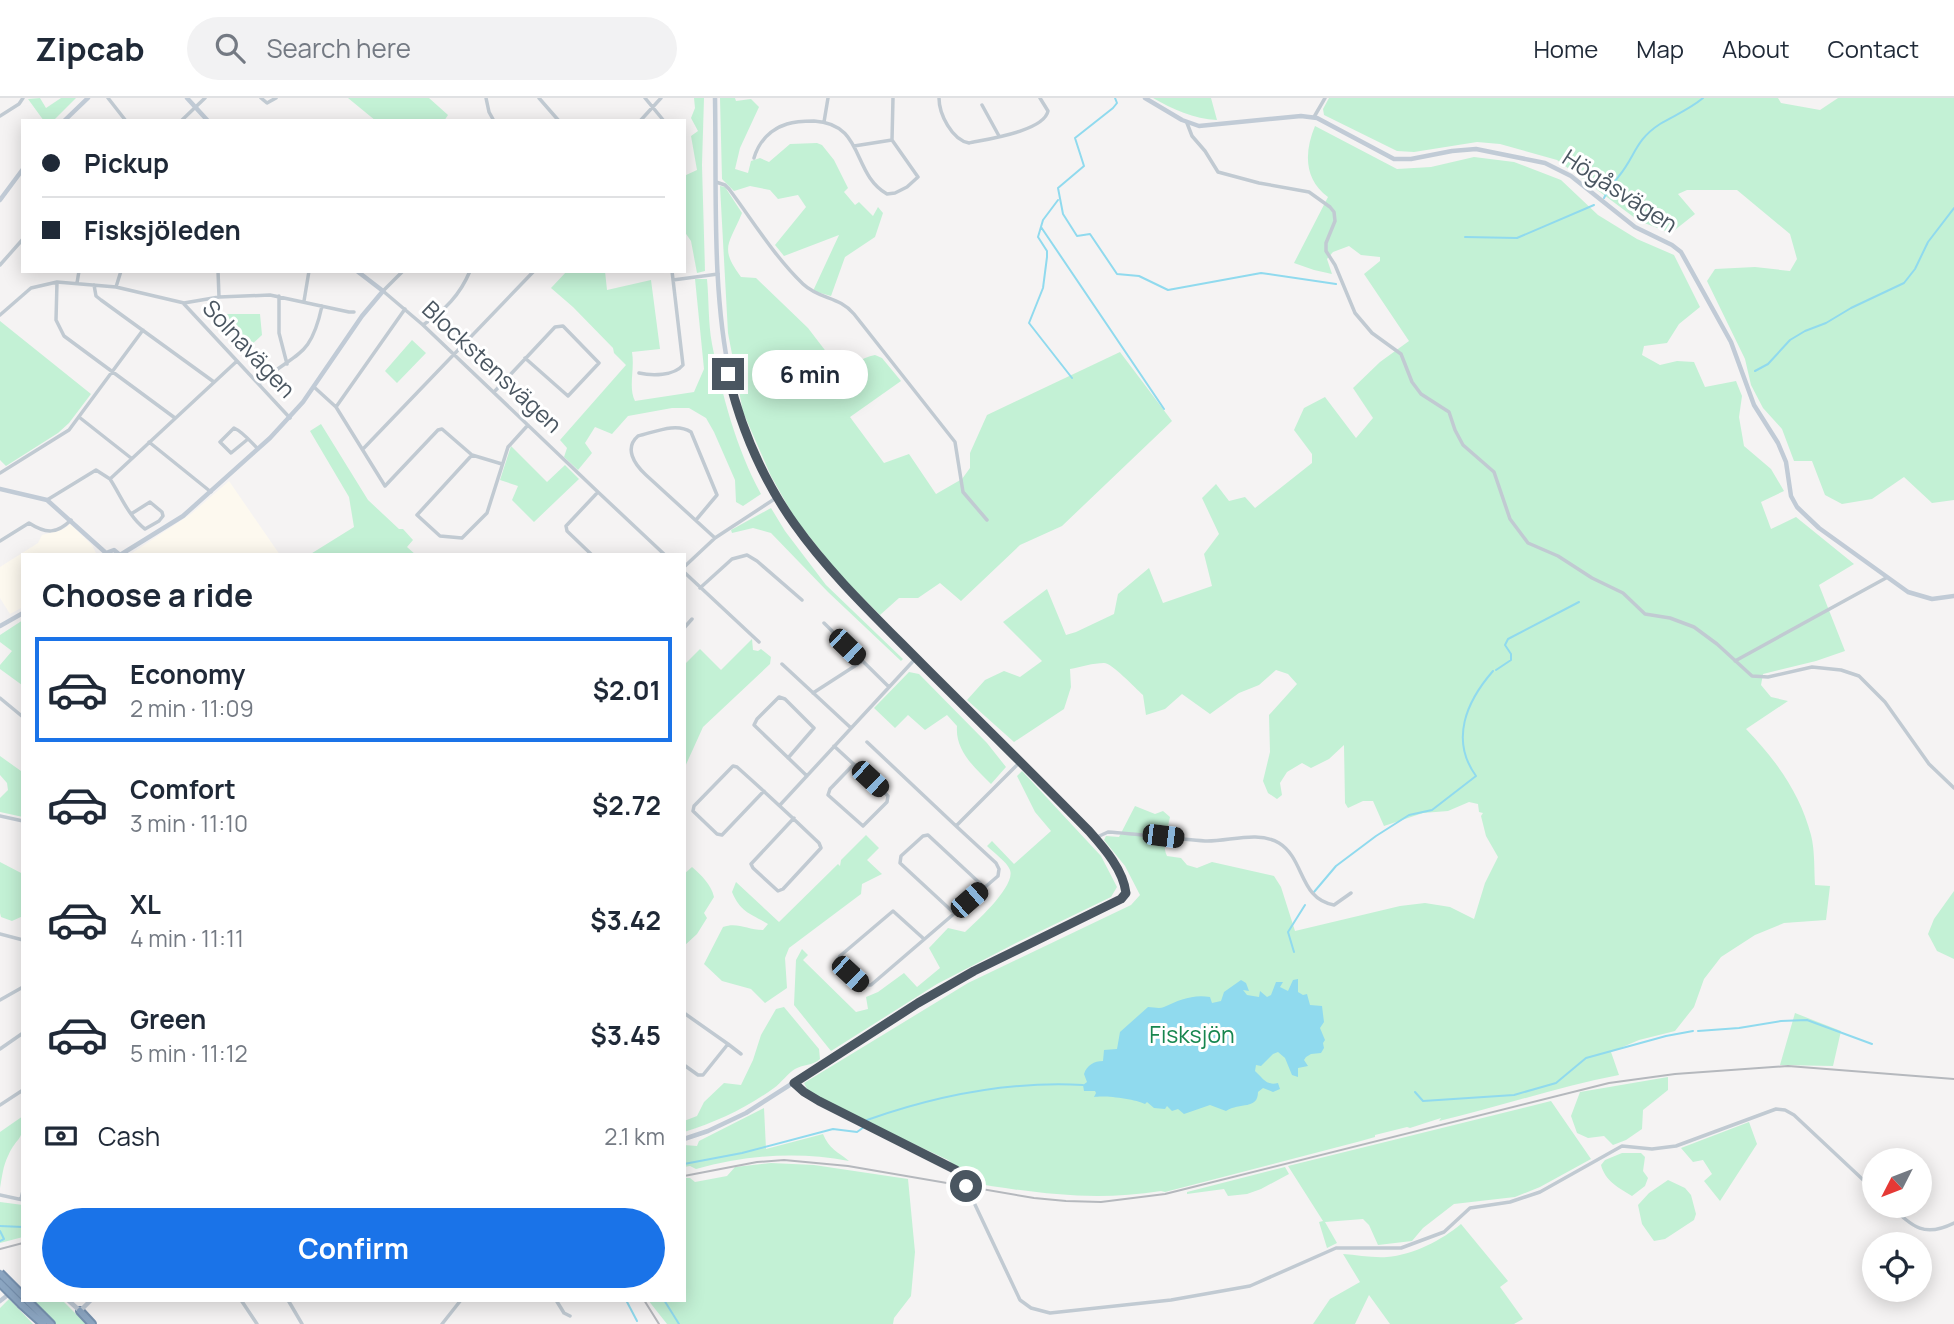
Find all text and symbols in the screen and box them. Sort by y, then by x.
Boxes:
search box [187,17,677,80]
text: Zipcab [35,26,145,71]
icon: search [211,29,249,67]
text: Search here [267,30,411,66]
text: Home [1533,32,1598,65]
text: Map [1636,32,1684,65]
text: About [1722,32,1790,65]
text: Contact [1828,32,1919,65]
street label: Högåsvägen [1557,141,1684,239]
text: Pickup [84,145,169,181]
text: Fisksjöleden [84,212,241,248]
street label: Solnavägen [196,292,303,404]
street label: Blockstensvägen [416,293,570,439]
callout: 6 min [752,350,868,398]
route end [712,358,744,390]
text: 6 min [780,358,840,390]
text: Choose a ride [42,573,253,617]
car [825,625,870,669]
text: Economy [130,656,245,692]
icon: car [46,658,109,721]
text: $2.01 [593,672,661,708]
text: 2 min · 11:09 [130,692,254,724]
car [848,757,893,801]
text: Comfort [130,771,236,807]
icon: car [46,773,109,836]
text: $2.72 [592,787,661,823]
text: 3 min · 11:10 [130,807,248,839]
car [1141,823,1186,849]
car [947,878,992,922]
text: XL [130,886,161,922]
icon: car [46,888,109,951]
text: $3.42 [590,902,661,938]
text: 4 min · 11:11 [130,922,244,954]
car [828,952,873,996]
text: Green [130,1001,206,1037]
icon: car [46,1003,109,1066]
text: $3.45 [591,1017,661,1053]
park label: Fisksjön [1149,1018,1235,1050]
text: 5 min · 11:12 [130,1037,248,1069]
icon: cash [42,1117,80,1155]
text: Cash [98,1118,160,1154]
text: 2.1 km [604,1120,665,1152]
north arrow [1862,1148,1932,1218]
map controls [1862,1148,1932,1302]
route start [950,1170,982,1202]
button: Confirm [42,1208,665,1288]
button: locate [1862,1232,1932,1302]

